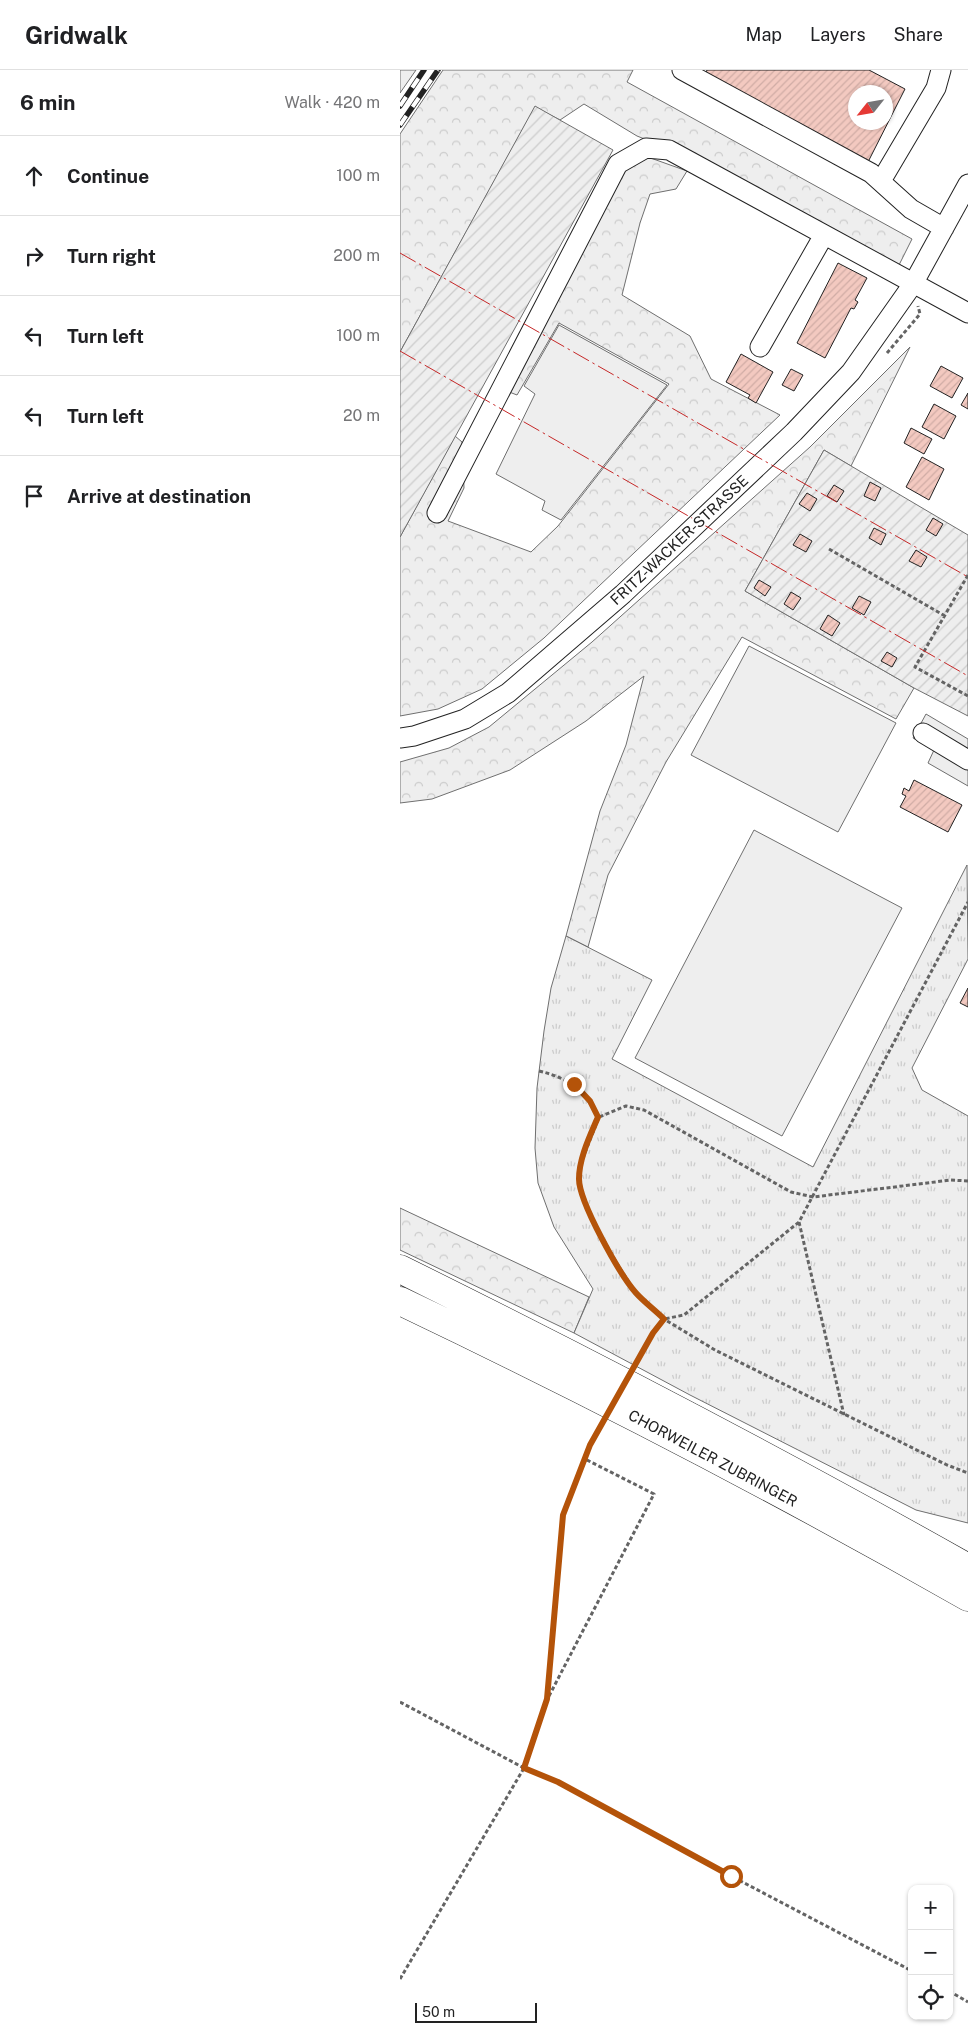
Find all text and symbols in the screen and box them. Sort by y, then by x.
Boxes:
text: Gridwalk [25,21,128,49]
text: Map [746,24,782,45]
text: Layers [810,24,866,45]
text: Share [894,24,943,45]
north arrow [848,85,893,130]
text: 6 min [20,90,76,115]
text: Walk · 420 m [284,93,380,112]
icon: ahead [20,162,48,190]
text: Continue [67,165,149,187]
text: 100 m [336,166,380,185]
icon: right [20,242,48,270]
text: Turn right [67,245,156,267]
text: 200 m [333,246,380,265]
icon: left [20,322,48,350]
text: Turn left [67,325,144,347]
text: 100 m [336,326,380,345]
icon: left [20,402,48,430]
text: Turn left [67,405,144,427]
text: 20 m [343,406,380,425]
street label: FRITZ-WACKER-STRASSE [607,472,751,608]
icon: arrive [20,482,48,510]
text: Arrive at destination [67,485,251,507]
route end [563,1073,586,1096]
street label: CHORWEILER ZUBRINGER [626,1406,800,1510]
route start [720,1865,743,1888]
map controls [908,1885,953,2020]
button: + [908,1885,953,1930]
button: − [908,1930,953,1975]
button: locate [908,1975,953,2020]
scale bar [415,2000,538,2023]
text: 50 m [422,2004,455,2020]

